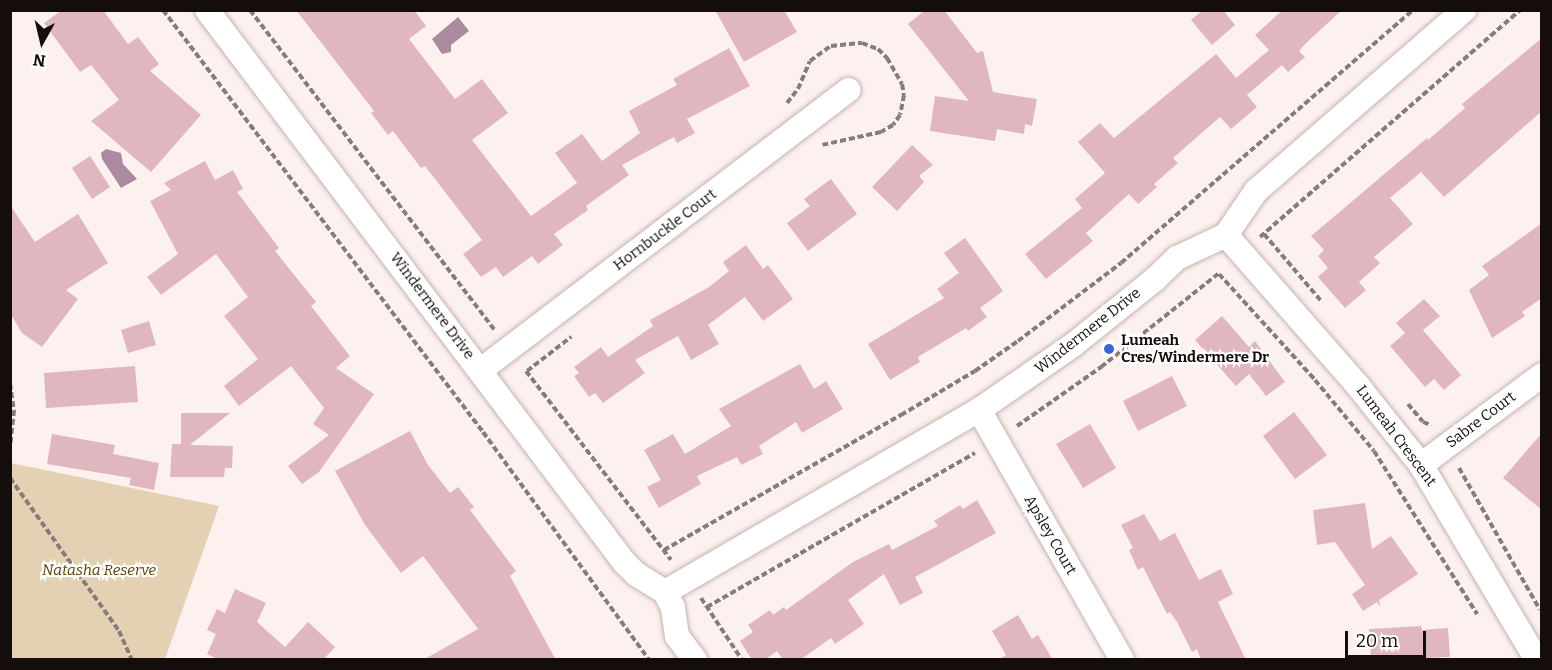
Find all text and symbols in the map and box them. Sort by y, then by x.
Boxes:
north arrow [12,12,72,72]
text: N [32,50,47,71]
street label: Hornbuckle Court [610,185,720,275]
street label: Windermere Drive [386,249,478,363]
street label: Windermere Drive [1032,284,1144,378]
place label: Lumeah Cres/Windermere Dr [1121,331,1269,366]
marker: Lumeah Cres/Windermere Dr [1102,342,1116,356]
street label: Lumeah Crescent [1352,382,1440,490]
street label: Sabre Court [1443,388,1519,452]
street label: Apsley Court [1020,492,1080,578]
park label: Natasha Reserve [42,562,156,580]
scale bar [1348,619,1429,657]
text: 20 m [1356,630,1398,652]

